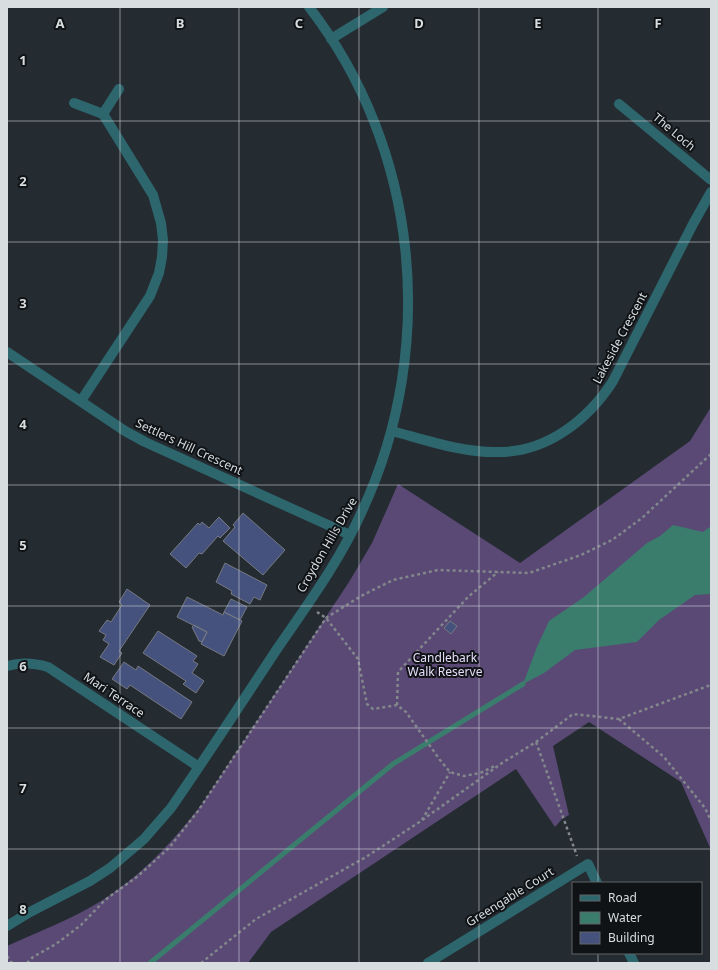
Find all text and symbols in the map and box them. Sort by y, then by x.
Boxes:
text: A [56,14,65,32]
text: B [176,14,184,32]
text: C [295,14,303,32]
text: D [414,14,424,32]
text: E [534,14,542,32]
text: F [654,14,662,32]
text: 1 [19,51,27,69]
street label: The Loch [649,109,699,154]
text: 2 [19,172,27,190]
street label: Lakeside Crescent [588,288,651,387]
text: 3 [19,294,27,312]
street label: Settlers Hill Crescent [133,414,246,479]
text: 4 [19,415,27,433]
street label: Croydon Hills Drive [292,494,361,595]
text: 5 [19,536,27,554]
park label: Candlebark Walk Reserve [408,649,483,680]
text: 6 [19,657,27,675]
street label: Mari Terrace [80,668,148,721]
text: 7 [19,779,27,797]
street label: Greengable Court [463,862,557,930]
legend [572,882,702,954]
text: Road [608,889,637,906]
text: 8 [19,900,27,918]
text: Water [608,909,642,926]
text: Building [608,929,655,946]

